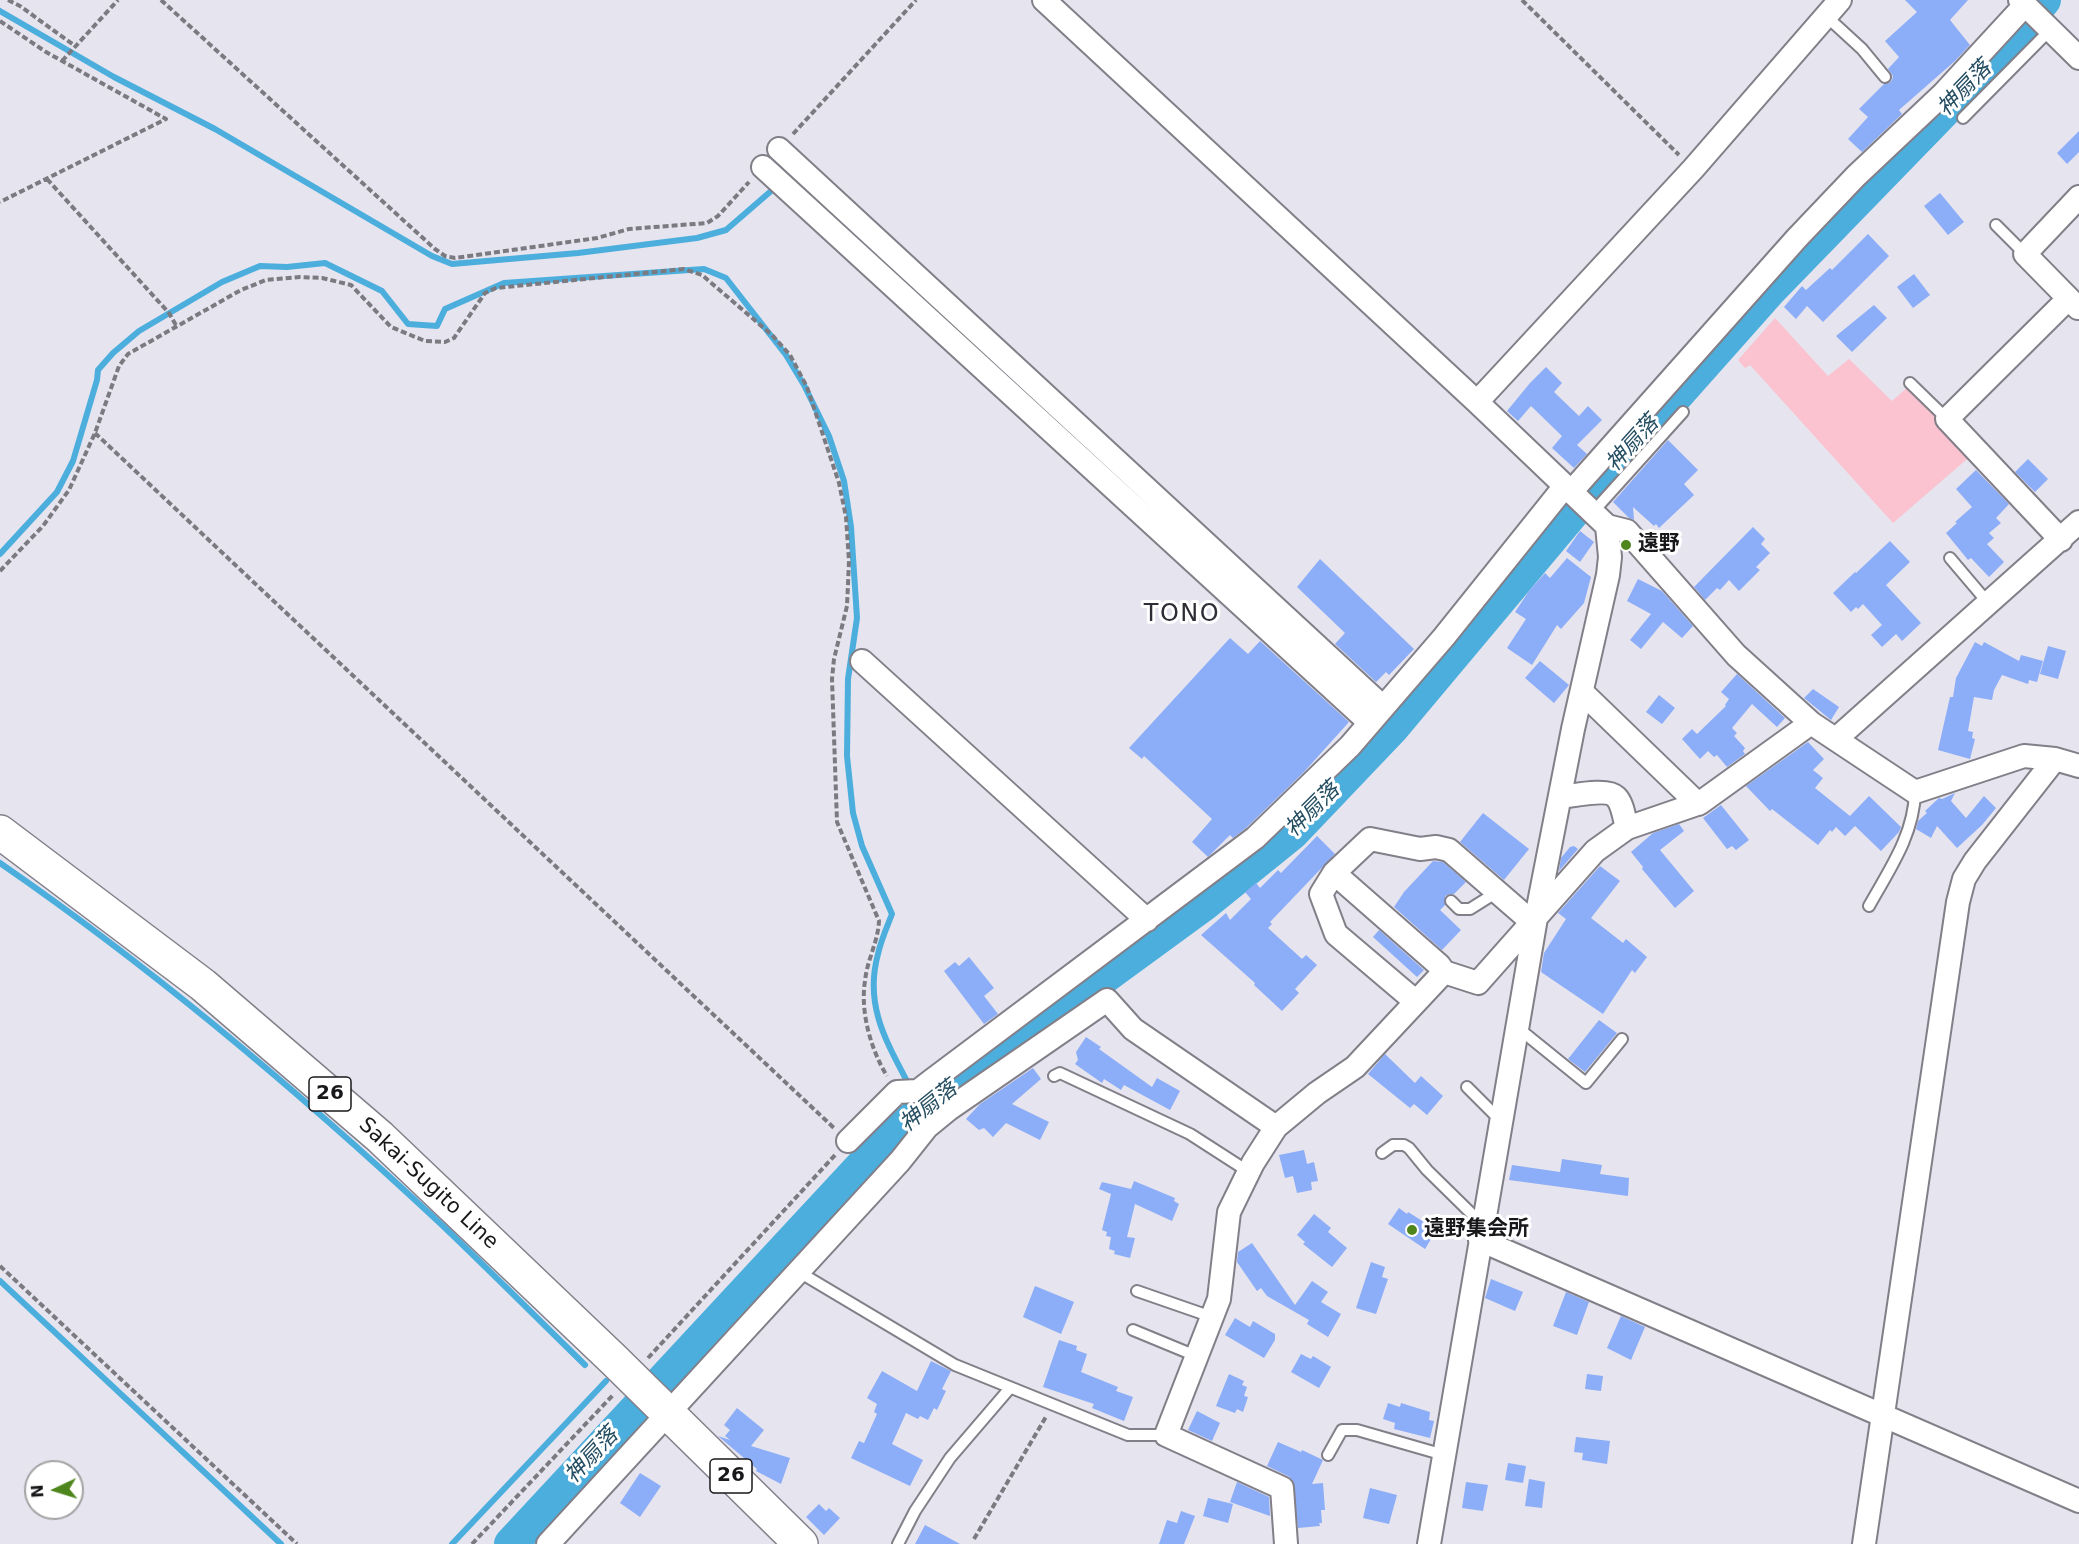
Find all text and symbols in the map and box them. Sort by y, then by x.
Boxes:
water label: 神扇落 [1933,56,1997,122]
water label: 神扇落 [1601,411,1665,477]
place label: 遠野 [1638,532,1680,558]
marker: 遠野 [1619,538,1633,552]
district label: TONO [1144,601,1220,629]
water label: 神扇落 [1280,777,1346,843]
water label: 神扇落 [895,1076,963,1138]
road number: 26 [309,1077,351,1111]
street label: Sakai-Sugito Line [353,1113,503,1255]
place label: 遠野集会所 [1424,1217,1529,1243]
marker: 遠野集会所 [1405,1223,1419,1237]
water label: 神扇落 [560,1423,624,1489]
road number: 26 [710,1459,752,1493]
north arrow [24,1460,84,1520]
text: N [28,1484,47,1499]

